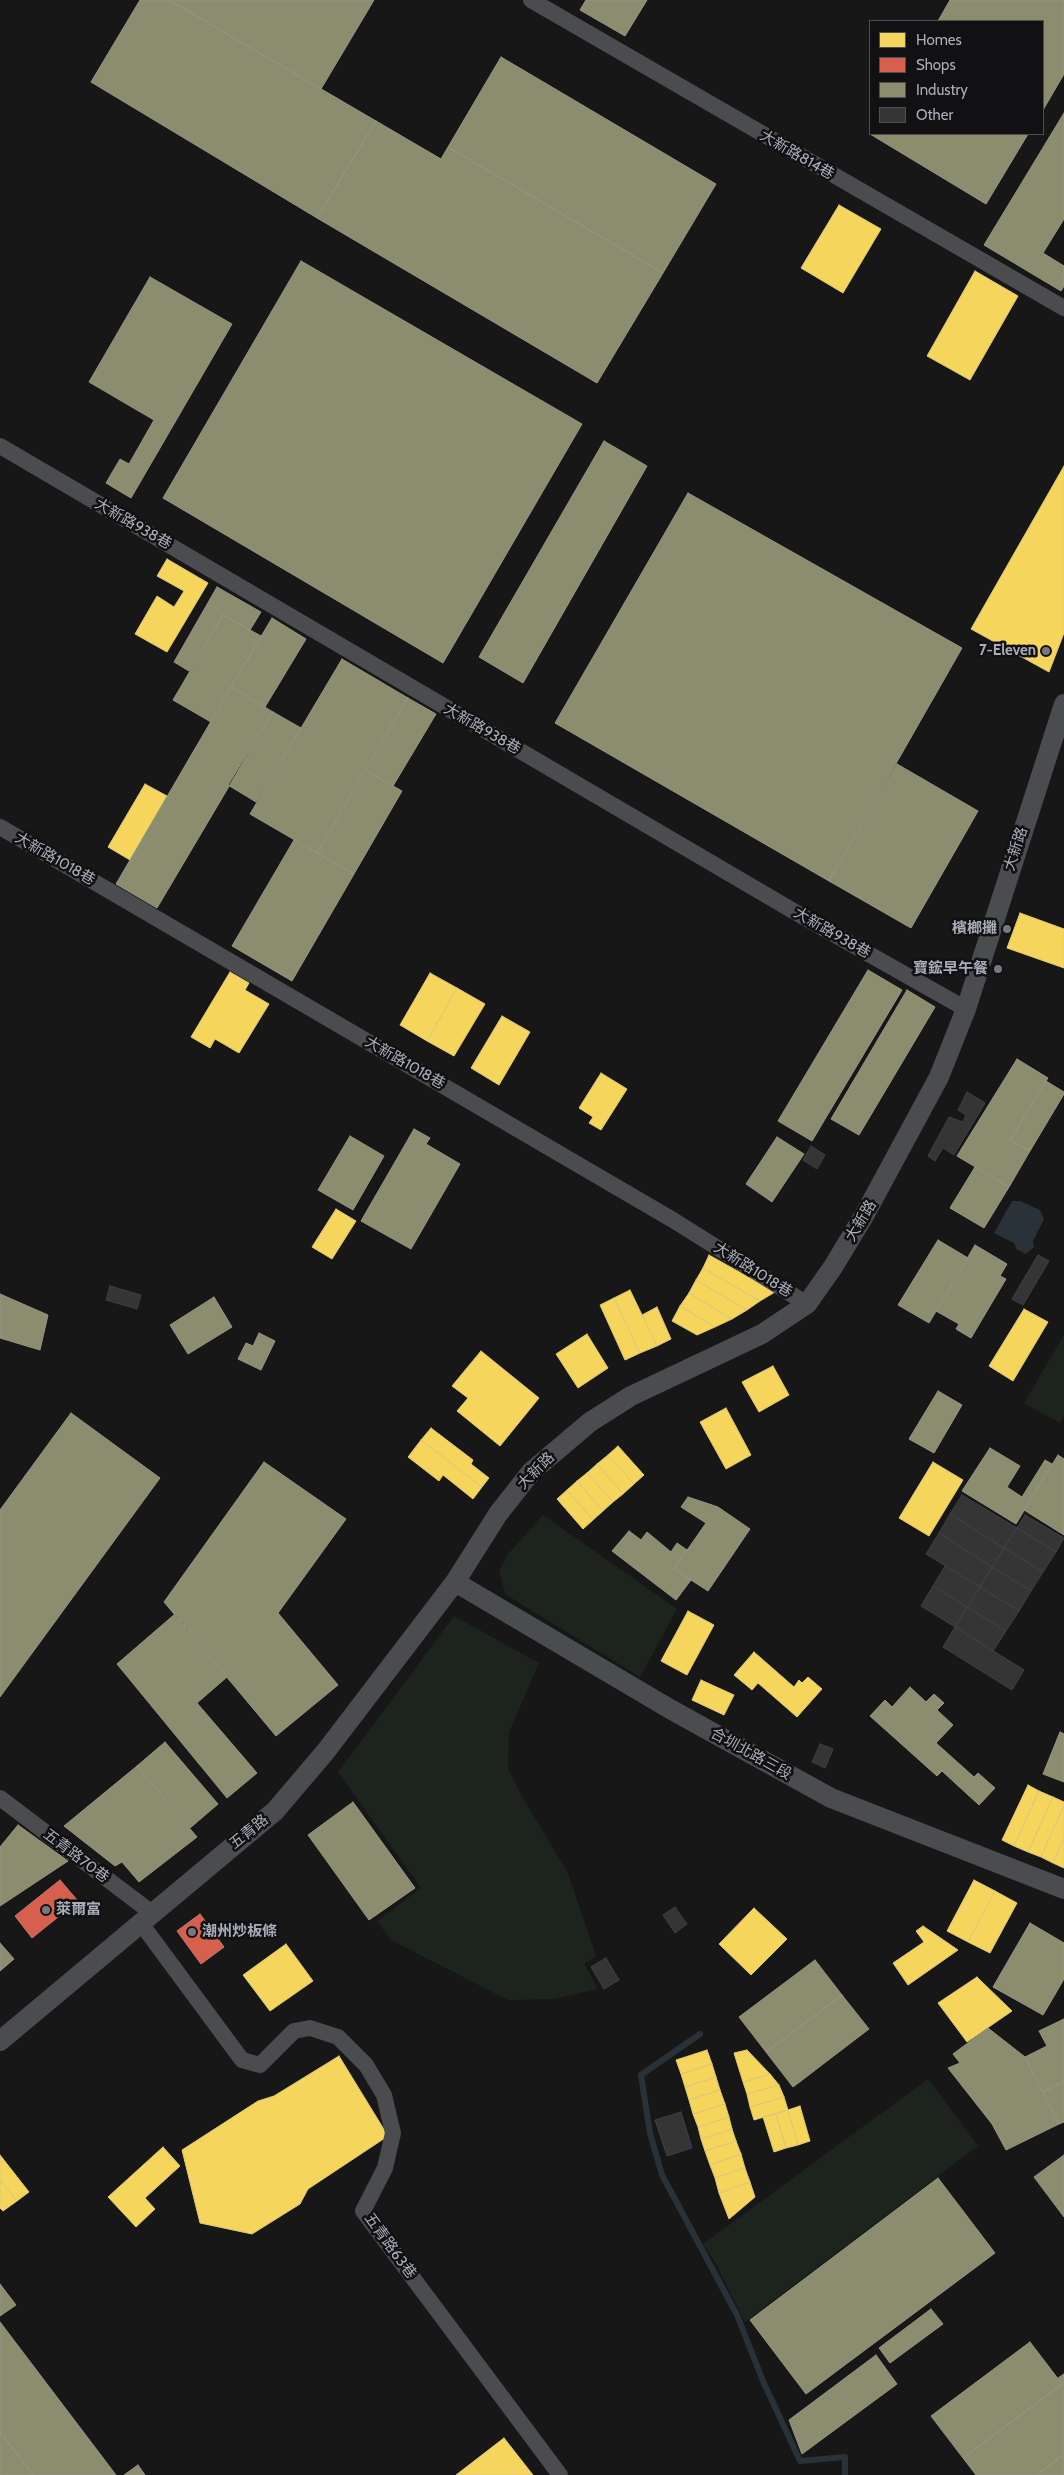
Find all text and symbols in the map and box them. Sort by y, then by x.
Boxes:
legend [869,20,1044,135]
text: Homes [916,31,962,49]
text: Shops [916,56,956,74]
text: Industry [916,81,968,99]
text: Other [916,106,953,124]
street label: 大新路814巷 [757,127,837,183]
street label: 大新路938巷 [91,495,175,553]
place label: 7-Eleven [979,642,1036,660]
marker: 7-Eleven [1040,645,1052,657]
street label: 大新路938巷 [440,700,524,758]
street label: 大新路 [1000,825,1032,873]
street label: 大新路1018巷 [12,829,98,889]
street label: 大新路938巷 [790,904,874,962]
place label: 檳榔攤 [952,920,997,938]
marker: 檳榔攤 [1001,923,1013,935]
place label: 寶鋐早午餐 [913,960,988,978]
marker: 寶鋐早午餐 [992,963,1004,975]
street label: 大新路1018巷 [362,1033,448,1093]
street label: 大新路 [842,1197,880,1245]
street label: 大新路1018巷 [710,1239,796,1301]
street label: 大新路 [514,1449,558,1493]
street label: 合圳北路三段 [707,1724,795,1784]
street label: 五青路 [226,1811,272,1853]
street label: 五青路70巷 [39,1825,113,1887]
place label: 萊爾富 [56,1901,101,1919]
marker: 萊爾富 [40,1904,52,1916]
place label: 潮州炒板條 [202,1923,277,1941]
marker: 潮州炒板條 [186,1926,198,1938]
street label: 五青路63巷 [360,2210,420,2282]

